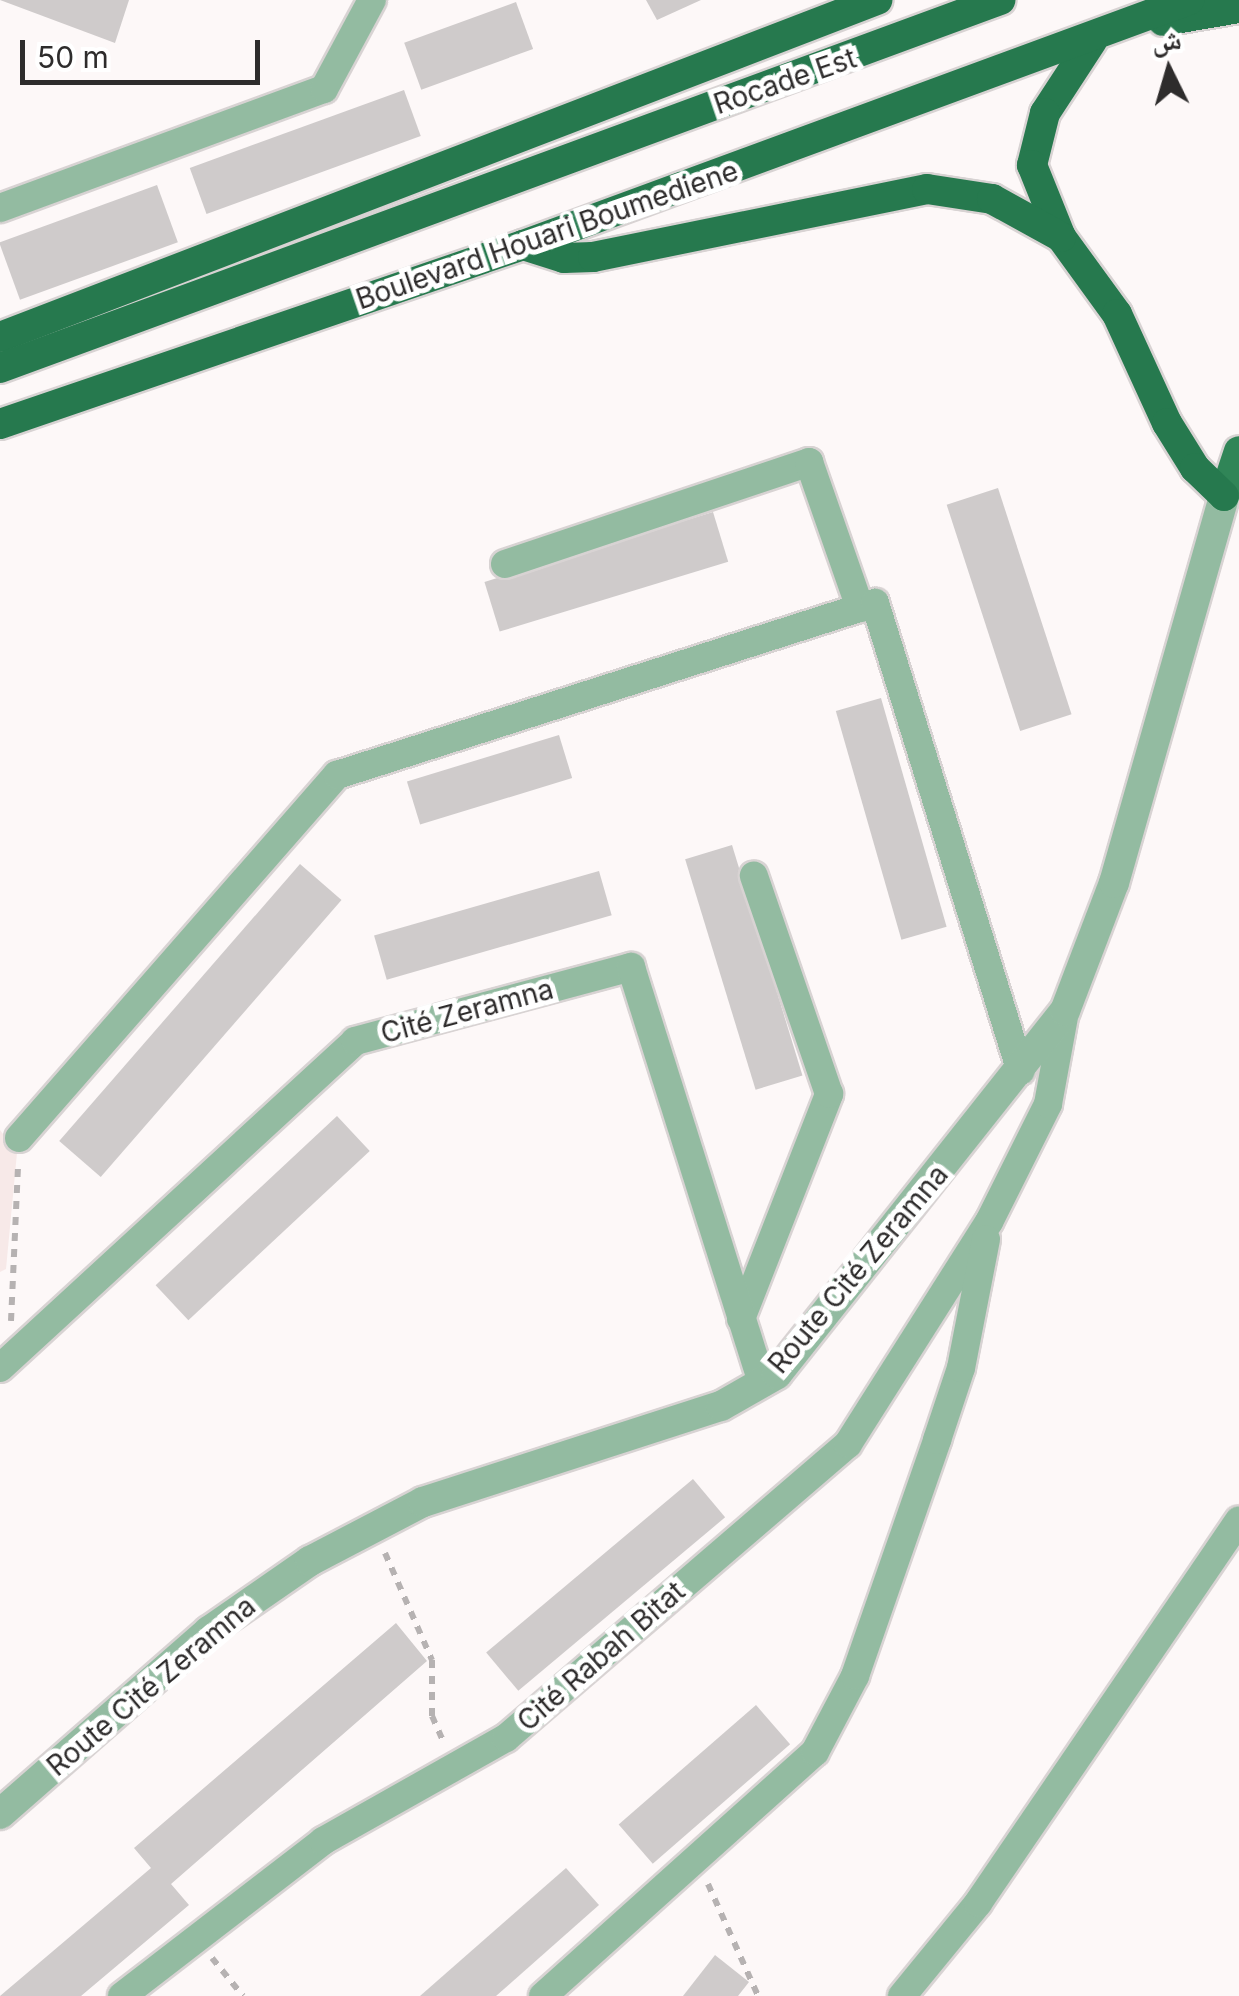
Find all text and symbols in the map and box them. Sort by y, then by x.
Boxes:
scale bar [25,20,265,82]
north arrow [1119,20,1219,120]
text: ش [1150,22,1183,58]
text: 50 m [37,39,109,75]
street label: Rocade Est [709,41,861,121]
street label: Boulevard Houari Boumediene [352,154,742,316]
street label: Cité Zeramna [377,972,557,1050]
street label: Route Cité Zeramna [761,1158,955,1380]
street label: Cité Rabah Bitat [510,1574,692,1738]
street label: Route Cité Zeramna [40,1589,262,1783]

